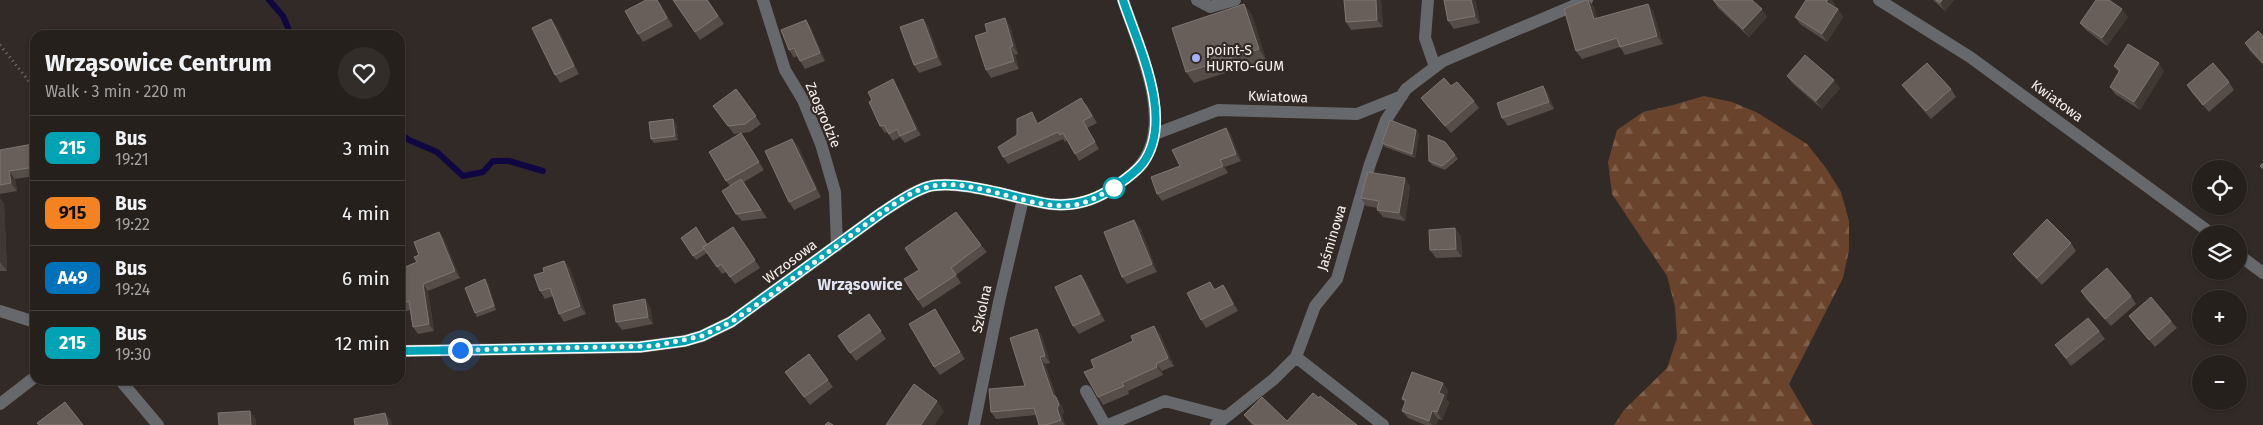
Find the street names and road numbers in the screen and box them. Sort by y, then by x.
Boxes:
street label: Kwiatowa [2028,76,2086,126]
street label: Zaogrodzie [802,80,844,150]
street label: Kwiatowa [1248,87,1308,107]
street label: Jaśminowa [1314,203,1350,273]
street label: Wrzosowa [760,236,820,288]
street label: Szkolna [969,283,995,335]

